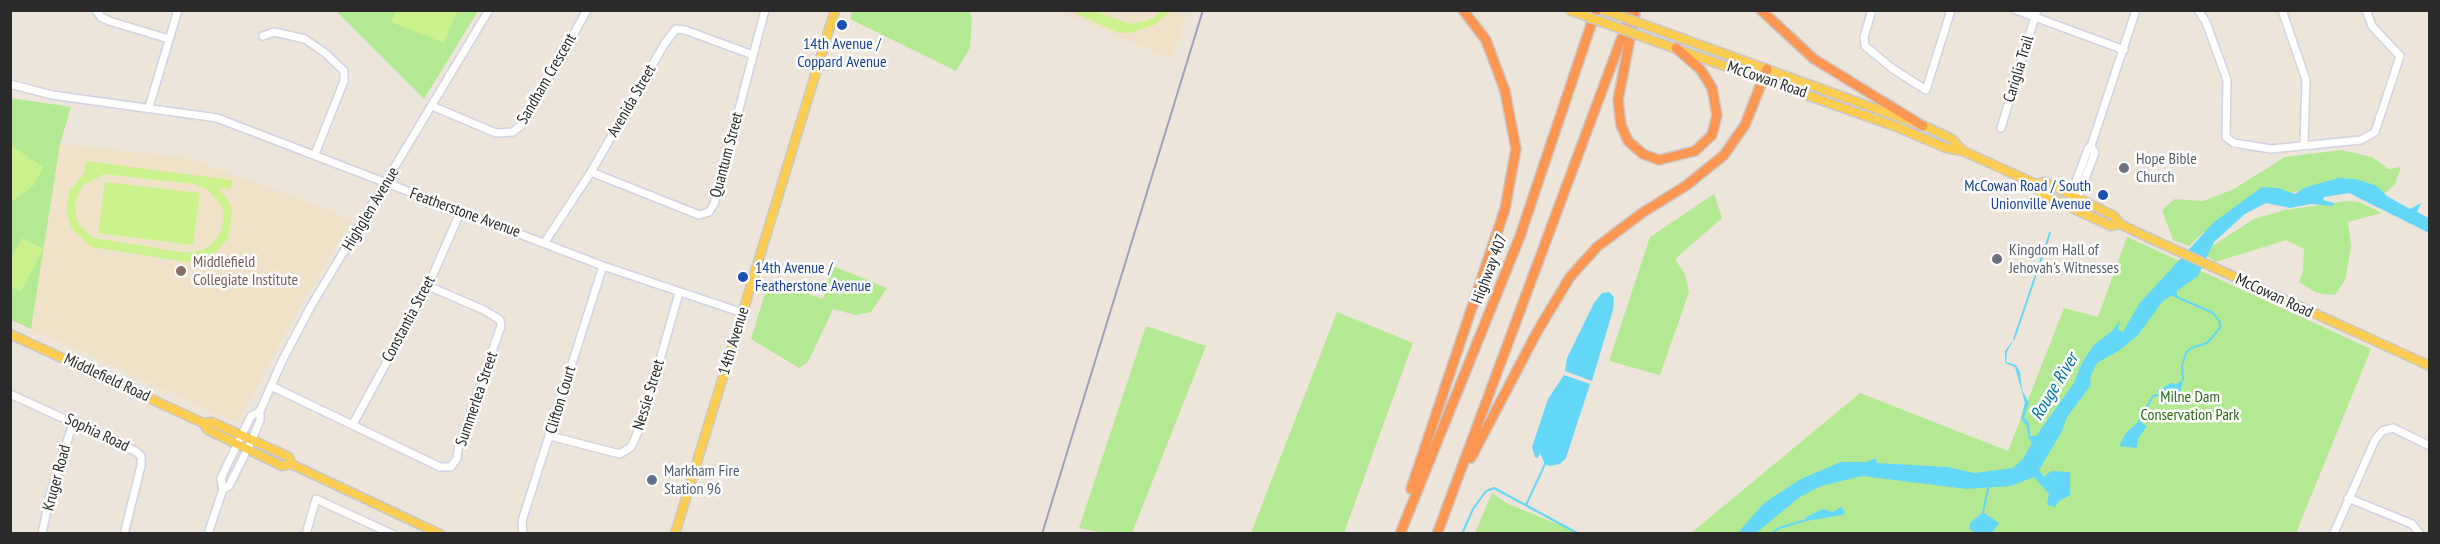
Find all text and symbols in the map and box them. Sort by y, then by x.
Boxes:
marker: 14th Avenue / Coppard Avenue [835,18,849,32]
street label: Sandham Crescent [513,30,581,128]
street label: Cariglia Trail [2000,33,2038,105]
place label: 14th Avenue / Coppard Avenue [797,34,887,72]
street label: McCowan Road [1725,57,1809,103]
street label: Avenida Street [604,61,660,141]
street label: Quantum Street [706,110,748,200]
place label: Hope Bible Church [2136,149,2197,187]
marker: Hope Bible Church [2117,161,2131,175]
street label: Highglen Avenue [339,164,403,254]
place label: McCowan Road / South Unionville Avenue [1964,176,2091,214]
street label: Featherstone Avenue [407,184,523,242]
marker: McCowan Road / South Unionville Avenue [2096,188,2110,202]
street label: Highway 407 [1468,232,1512,306]
place label: Kingdom Hall of Jehovah's Witnesses [2009,240,2119,278]
place label: Middlefield Collegiate Institute [193,252,298,290]
marker: Kingdom Hall of Jehovah's Witnesses [1990,252,2004,266]
place label: 14th Avenue / Featherstone Avenue [755,258,871,296]
marker: Middlefield Collegiate Institute [174,264,188,278]
marker: 14th Avenue / Featherstone Avenue [736,270,750,284]
street label: McCowan Road [2232,270,2316,322]
street label: Constantia Street [378,273,440,365]
street label: 14th Avenue [715,305,753,377]
street label: Summerlea Street [452,349,502,449]
street label: Middlefield Road [61,350,153,406]
water label: Rouge River [2027,350,2083,424]
street label: Nessie Street [629,357,669,433]
street label: Clifton Court [542,364,580,436]
park label: Milne Dam Conservation Park [2141,387,2239,425]
street label: Sophia Road [62,410,132,456]
street label: Kruger Road [39,443,75,513]
place label: Markham Fire Station 96 [664,461,740,499]
marker: Markham Fire Station 96 [645,473,659,487]

